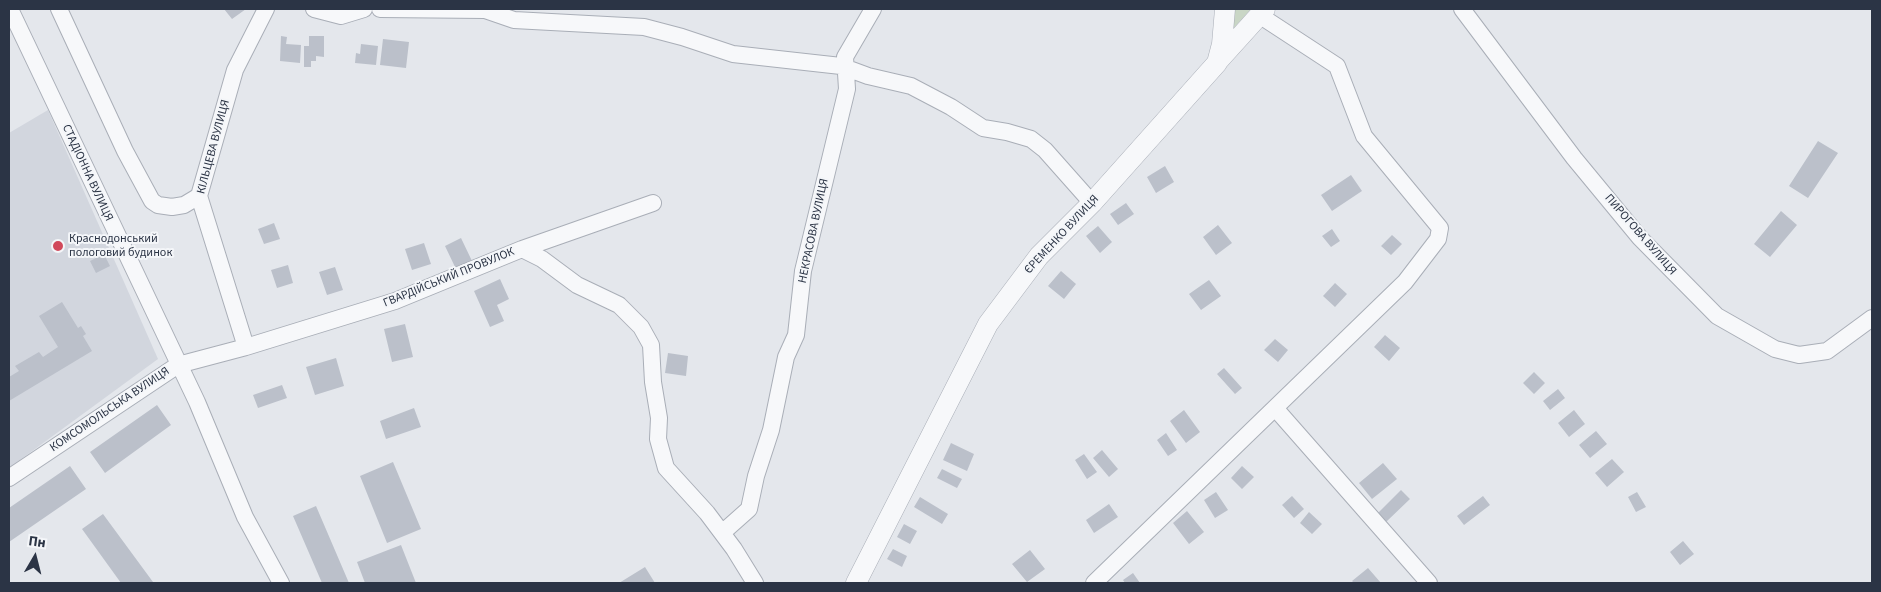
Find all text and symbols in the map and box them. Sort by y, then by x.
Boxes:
street label: КІЛЬЦЕВА ВУЛИЦЯ [194,98,234,196]
street label: СТАДІОННА ВУЛИЦЯ [58,122,116,224]
street label: НЕКРАСОВА ВУЛИЦЯ [796,177,832,285]
street label: ПИРОГОВА ВУЛИЦЯ [1601,192,1679,278]
street label: ЄРЕМЕНКО ВУЛИЦЯ [1022,193,1102,277]
place label: Краснодонський пологовий будинок [69,232,172,260]
marker: Краснодонський пологовий будинок [51,239,65,253]
street label: ГВАРДІЙСЬКИЙ ПРОВУЛОК [381,245,517,311]
street label: КОМСОМОЛЬСЬКА ВУЛИЦЯ [47,365,173,455]
text: Пн [27,531,47,553]
north arrow [10,532,60,582]

